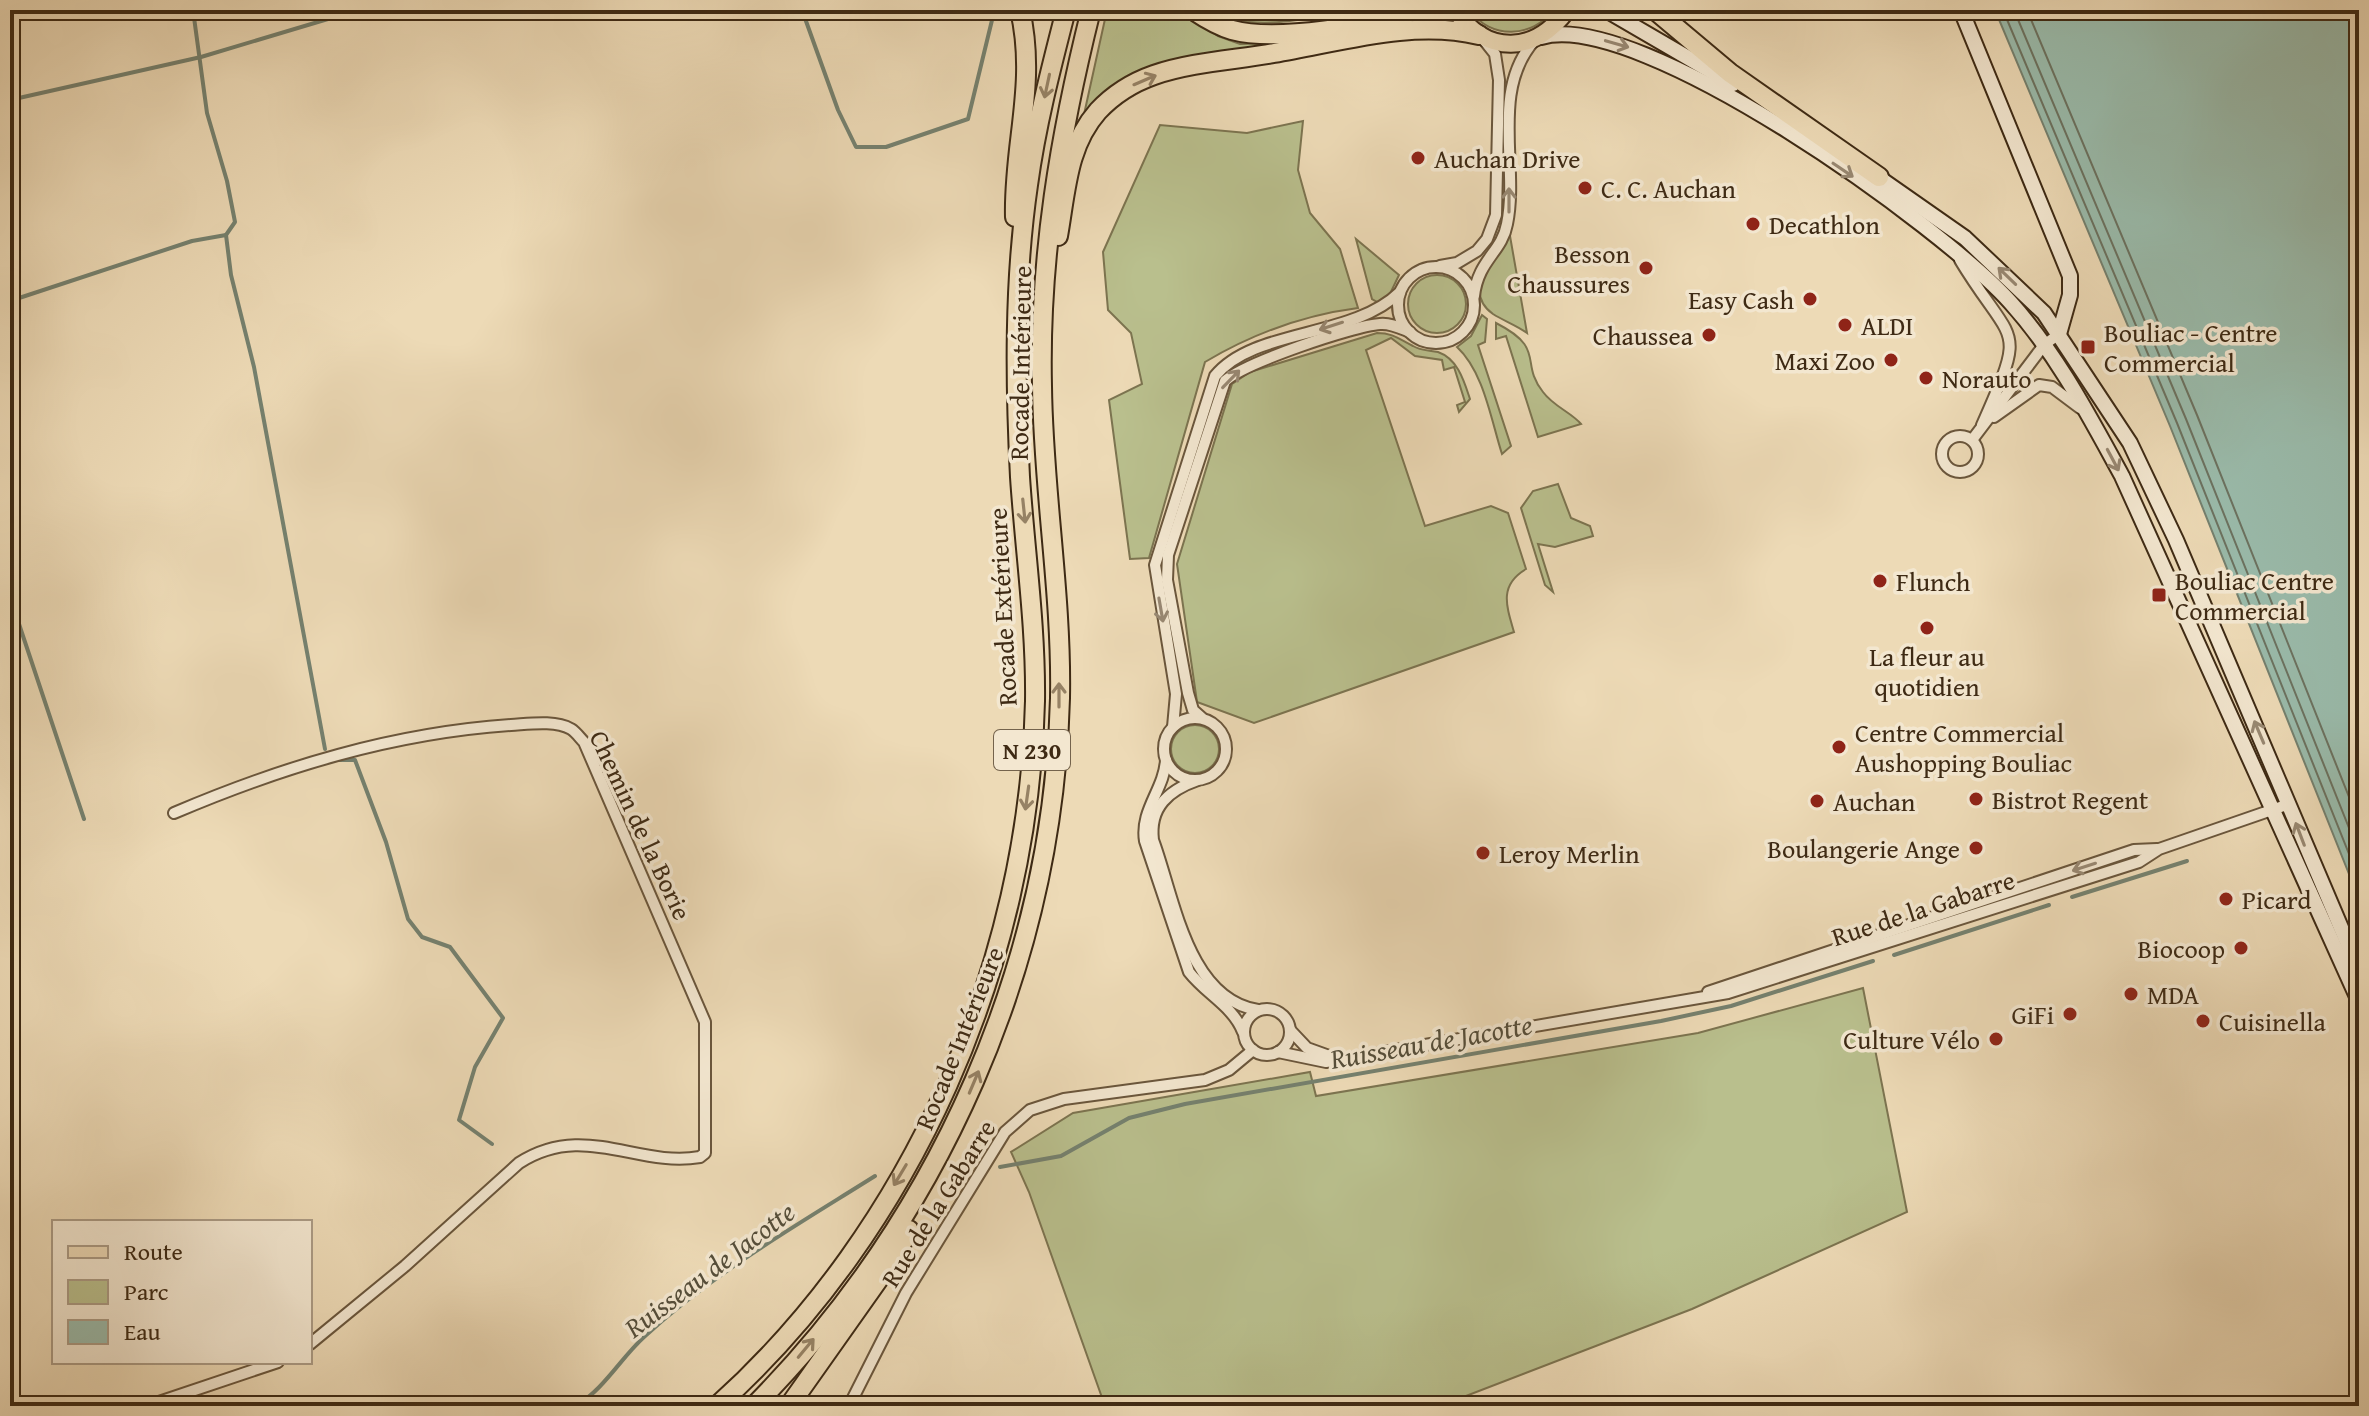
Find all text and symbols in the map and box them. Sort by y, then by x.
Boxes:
one-way arrow [1603,37,1629,52]
one-way arrow [1132,71,1157,86]
one-way arrow [1039,72,1054,98]
place label: Auchan Drive [1434,139,1581,178]
marker: Auchan Drive [1409,149,1427,167]
one-way arrow [1832,162,1854,178]
place label: C. C. Auchan [1601,169,1736,208]
marker: C. C. Auchan [1576,179,1594,197]
one-way arrow [1501,187,1517,214]
place label: Decathlon [1769,205,1880,244]
marker: Decathlon [1744,215,1762,233]
place label: Besson Chaussures [1507,234,1630,303]
marker: Besson Chaussures [1637,259,1655,277]
street label: Rocade Intérieure [999,265,1041,461]
one-way arrow [1998,267,2018,285]
place label: Easy Cash [1688,280,1794,319]
marker: Easy Cash [1801,290,1819,308]
place label: ALDI [1861,306,1913,345]
place label: Bouliac - Centre Commercial [2104,313,2278,382]
place label: Chaussea [1593,316,1694,355]
marker: ALDI [1836,316,1854,334]
one-way arrow [1318,320,1343,335]
marker: Chaussea [1700,326,1718,344]
marker: Bouliac - Centre Commercial [2079,338,2097,356]
place label: Maxi Zoo [1775,341,1875,380]
marker: Maxi Zoo [1882,351,1900,369]
place label: Norauto [1942,359,2032,398]
one-way arrow [1221,369,1240,389]
marker: Norauto [1917,369,1935,387]
one-way arrow [2105,448,2121,471]
one-way arrow [1016,497,1031,524]
street label: Rocade Extérieure [977,507,1027,707]
place label: Bouliac Centre Commercial [2175,561,2334,630]
place label: Flunch [1896,562,1971,601]
marker: Flunch [1871,572,1889,590]
marker: Bouliac Centre Commercial [2150,586,2168,604]
one-way arrow [1155,597,1170,622]
marker: La fleur au quotidien [1918,619,1936,637]
place label: La fleur au quotidien [1869,637,1985,706]
one-way arrow [1051,682,1067,708]
place label: Centre Commercial Aushopping Bouliac [1855,713,2072,782]
one-way arrow [2251,720,2266,744]
street label: Chemin de la Borie [580,724,702,926]
road number: N 230 [994,730,1070,770]
marker: Centre Commercial Aushopping Bouliac [1830,738,1848,756]
place label: Bistrot Regent [1992,780,2148,819]
place label: Auchan [1833,782,1916,821]
one-way arrow [1019,785,1034,811]
marker: Bistrot Regent [1967,790,1985,808]
marker: Auchan [1808,792,1826,810]
one-way arrow [2292,822,2306,847]
place label: Boulangerie Ange [1767,829,1960,868]
place label: Leroy Merlin [1499,834,1640,873]
marker: Boulangerie Ange [1967,839,1985,857]
marker: Leroy Merlin [1474,844,1492,862]
street label: Rue de la Gabarre [1826,860,2020,956]
one-way arrow [2071,861,2096,876]
place label: Picard [2242,880,2312,919]
marker: Picard [2217,890,2235,908]
place label: Biocoop [2138,929,2225,968]
marker: Biocoop [2232,939,2250,957]
street label: Rocade Intérieure [904,940,1014,1136]
place label: MDA [2147,975,2199,1014]
marker: MDA [2122,985,2140,1003]
place label: GiFi [2011,995,2054,1034]
place label: Cuisinella [2219,1002,2327,1041]
water label: Ruisseau de Jacotte [1326,1003,1535,1079]
marker: GiFi [2061,1005,2079,1023]
marker: Cuisinella [2194,1012,2212,1030]
place label: Culture Vélo [1843,1020,1980,1059]
marker: Culture Vélo [1987,1030,2005,1048]
one-way arrow [967,1071,982,1095]
street label: Rue de la Gabarre [871,1112,1005,1294]
one-way arrow [892,1163,908,1186]
water label: Ruisseau de Jacotte [614,1191,803,1348]
legend [52,1220,312,1364]
text: Route [124,1234,183,1269]
text: Parc [124,1274,169,1309]
text: Eau [124,1314,160,1349]
one-way arrow [797,1339,815,1359]

